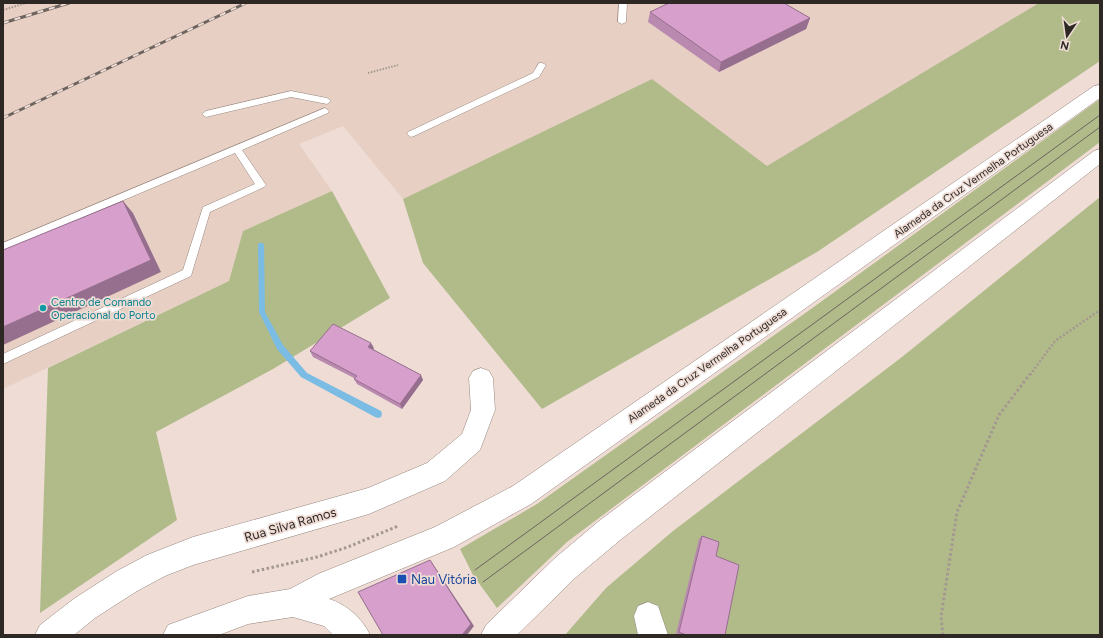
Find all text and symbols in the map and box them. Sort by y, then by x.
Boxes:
north arrow [1047,16,1087,56]
text: N [1059,38,1070,53]
street label: Alameda da Cruz Vermelha Portuguesa [891,120,1055,241]
place label: Centro de Comando Operacional do Porto [51,296,156,322]
marker: Centro de Comando Operacional do Porto [38,303,48,313]
street label: Alameda da Cruz Vermelha Portuguesa [625,305,789,426]
street label: Rua Silva Ramos [242,504,338,545]
place label: Nau Vitória [411,572,477,587]
marker: Nau Vitória [396,573,408,585]

